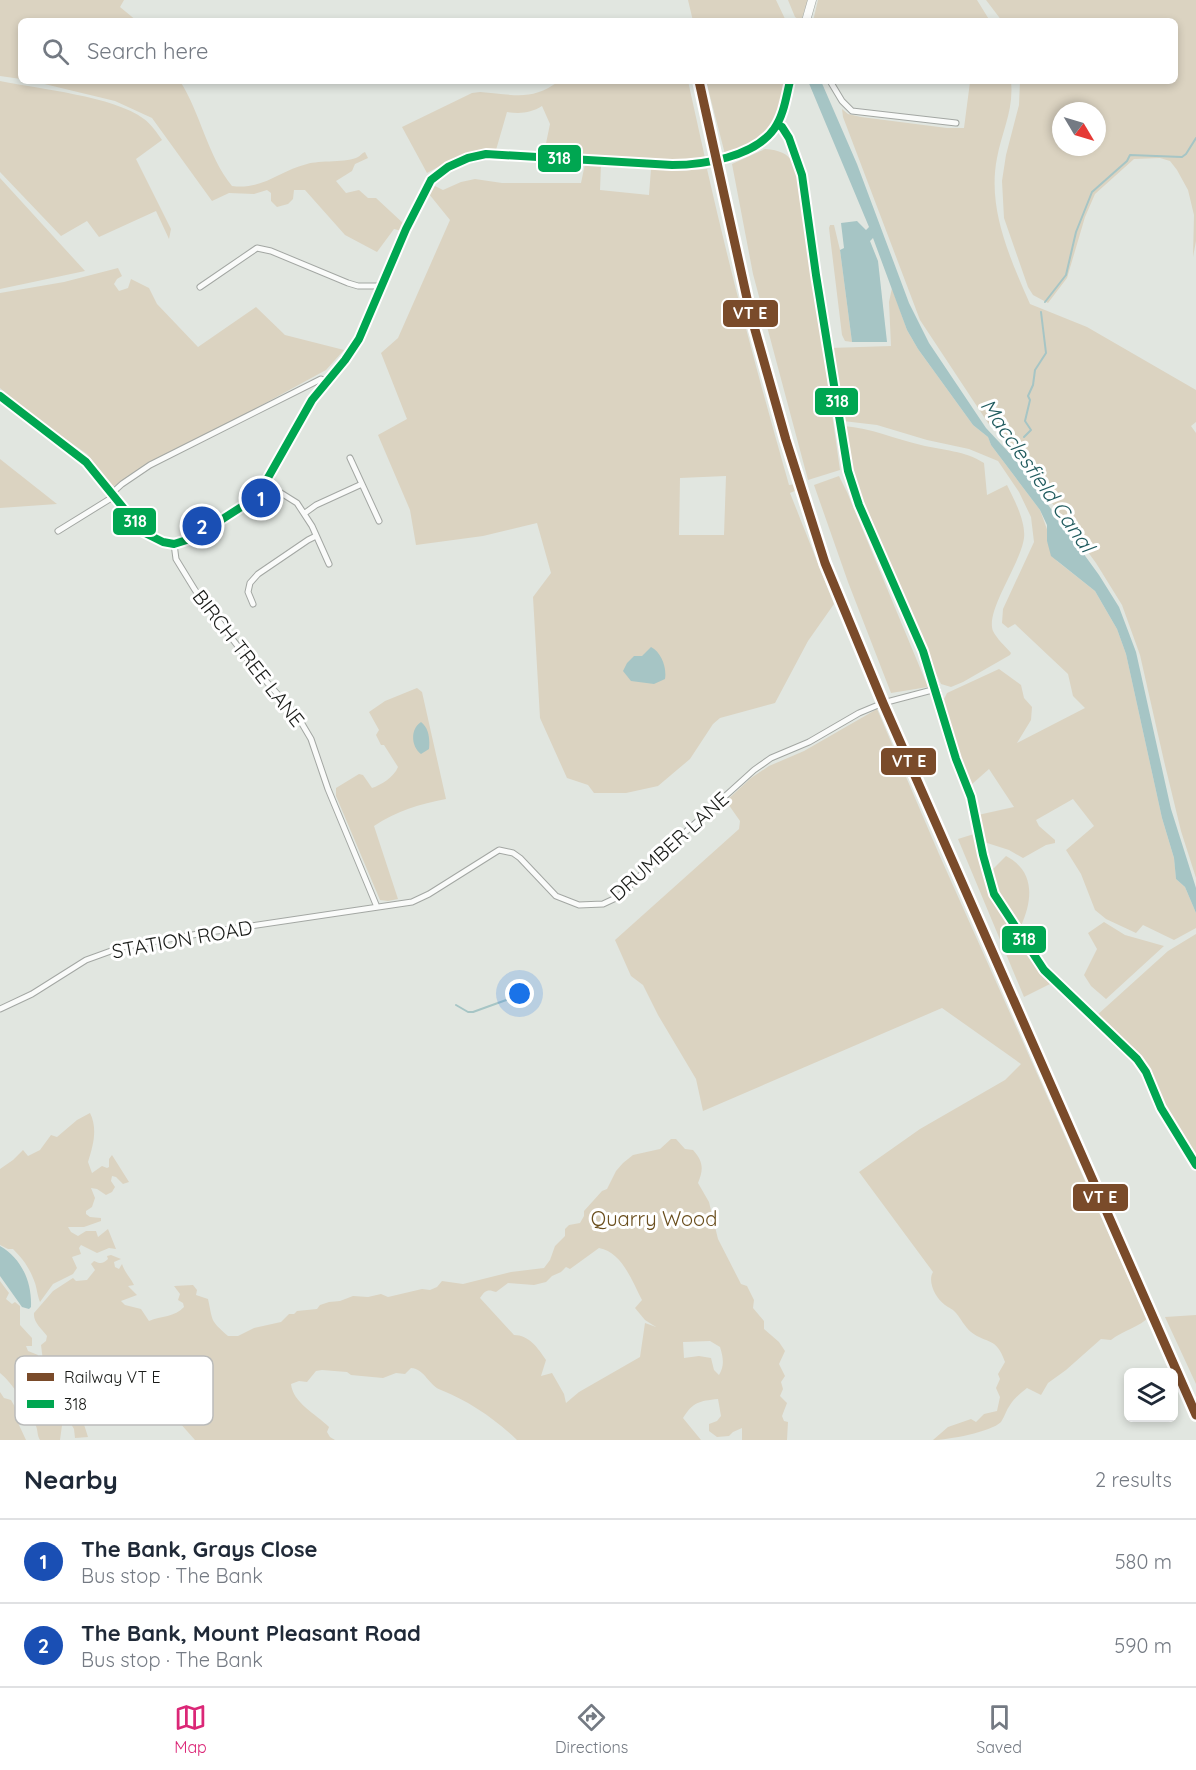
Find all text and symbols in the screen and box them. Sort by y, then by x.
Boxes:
search box [18,18,1178,84]
icon: search [39,35,72,68]
text: Search here [87,37,208,65]
north arrow [1052,102,1106,156]
line badge: 318 [537,144,582,173]
text: 318 [547,148,571,168]
line badge: VT E [722,299,779,328]
text: VT E [733,303,767,323]
line badge: 318 [814,387,859,416]
text: 318 [825,391,849,411]
water label: Macclesfield Canal [975,393,1102,558]
pin: 1 [242,476,280,520]
pin: 2 [182,504,222,548]
line badge: 318 [112,507,157,536]
text: 318 [123,511,147,531]
street label: BIRCH TREE LANE [188,584,310,732]
line badge: VT E [880,747,937,776]
text: VT E [892,751,926,771]
street label: DRUMBER LANE [604,786,734,906]
street label: STATION ROAD [110,914,254,964]
line badge: 318 [1001,925,1047,954]
text: 318 [1012,929,1036,949]
your location [505,979,534,1008]
line badge: VT E [1072,1183,1129,1212]
text: VT E [1083,1187,1117,1207]
park label: Quarry Wood [591,1206,717,1231]
legend [15,1356,213,1425]
text: Railway VT E [64,1367,161,1387]
map controls [1124,1368,1178,1422]
button: layers [1124,1368,1178,1422]
text: 318 [64,1394,87,1414]
text: Nearby [24,1463,118,1496]
text: 2 results [1095,1467,1172,1492]
text: The Bank, Grays Close [81,1535,318,1563]
text: 1 [40,1549,47,1574]
text: 580 m [1115,1549,1172,1574]
text: Bus stop · The Bank [81,1563,263,1588]
text: The Bank, Mount Pleasant Road [81,1619,421,1647]
text: 2 [38,1633,49,1658]
text: 590 m [1114,1633,1172,1658]
text: Bus stop · The Bank [81,1647,263,1672]
tab: Map [174,1701,207,1757]
tab: Directions [555,1701,628,1757]
tab: Saved [976,1701,1022,1757]

